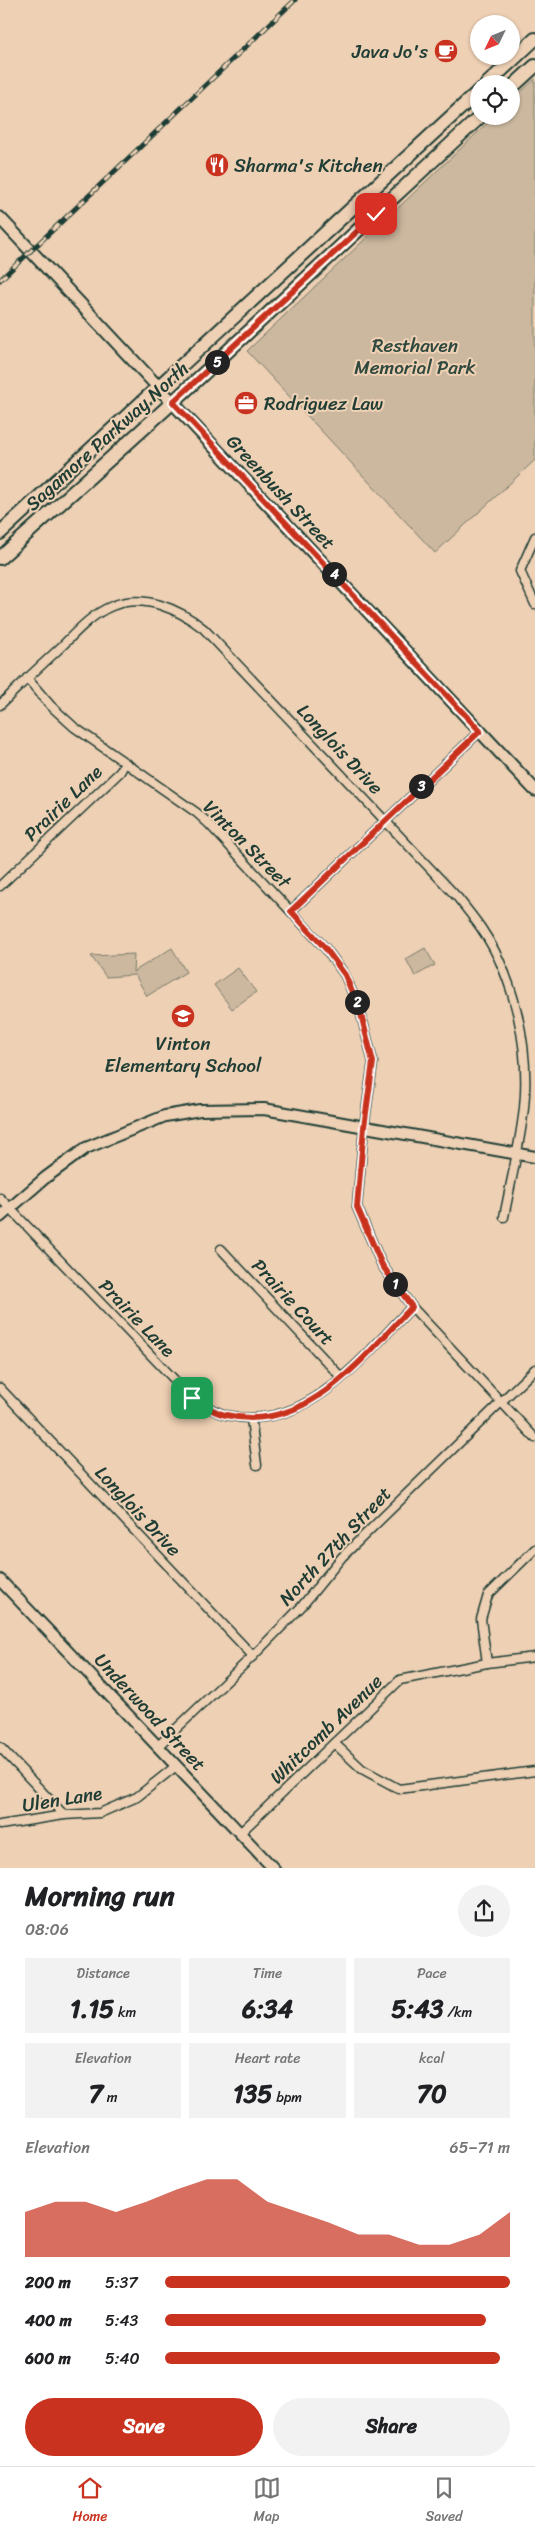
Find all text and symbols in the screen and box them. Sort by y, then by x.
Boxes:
north arrow [470,15,520,65]
map controls [470,15,520,125]
place label: Java Jo's [351,35,428,68]
cafe icon: Java Jo's [433,38,459,64]
button: locate [470,75,520,125]
place label: Sharma's Kitchen [234,149,383,182]
restaurant icon: Sharma's Kitchen [204,152,230,178]
pin [355,193,397,235]
icon: check [362,200,390,228]
park label: Resthaven Memorial Park [354,329,476,384]
pin: 5 [204,350,230,374]
text: 5 [213,350,222,375]
street label: Sagamore Parkway North [17,353,197,519]
place label: Rodriguez Law [264,387,383,420]
office icon: Rodriguez Law [233,390,259,416]
street label: Greenbush Street [218,426,344,558]
pin: 4 [322,562,346,586]
text: 4 [330,562,339,587]
street label: Longlois Drive [289,696,392,803]
street label: Prairie Lane [16,757,110,849]
pin: 3 [408,774,434,798]
text: 3 [418,774,425,799]
street label: Vinton Street [195,792,300,897]
pin: 2 [344,990,370,1014]
text: 2 [353,990,362,1015]
school or university icon: Vinton Elementary School [170,1003,196,1029]
place label: Vinton Elementary School [105,1027,262,1082]
street label: Prairie Court [244,1251,342,1353]
street label: Prairie Lane [91,1271,183,1365]
pin: 1 [382,1272,408,1296]
text: 1 [392,1272,399,1297]
pin [171,1377,213,1419]
icon: arrive [178,1384,206,1412]
street label: Longlois Drive [87,1458,190,1565]
street label: North 27th Street [270,1478,400,1614]
street label: Underwood Street [86,1645,214,1779]
street label: Whitcomb Avenue [261,1666,391,1792]
street label: Ulen Lane [20,1776,104,1822]
text: Morning run [25,1871,175,1920]
button: share [458,1885,510,1937]
text: 08:06 [25,1915,69,1944]
text: Distance [77,1961,130,1986]
text: Time [253,1961,282,1986]
text: Pace [417,1961,447,1986]
text: 1.15 [70,1986,114,2031]
text: 6:34 [242,1986,293,2031]
text: 5:43 [391,1986,444,2031]
text: km [114,2000,136,2025]
text: /km [444,2000,472,2025]
text: Elevation [75,2046,132,2071]
text: Heart rate [235,2046,300,2071]
text: kcal [419,2046,445,2071]
text: 7 [89,2071,103,2116]
text: 135 [233,2071,273,2116]
text: 70 [417,2071,447,2116]
text: m [103,2085,118,2110]
text: bpm [273,2085,302,2110]
text: Elevation [25,2133,90,2162]
text: 65–71 m [450,2133,510,2162]
text: 200 m [25,2268,71,2297]
text: 5:37 [105,2268,138,2297]
text: 400 m [25,2306,72,2335]
text: 5:43 [105,2306,138,2335]
text: 600 m [25,2344,71,2373]
text: 5:40 [105,2344,140,2373]
button: Save [25,2398,263,2456]
button: Share [273,2398,510,2456]
tab: Home [73,2474,108,2529]
tab: Map [253,2474,281,2529]
tab: Saved [426,2474,462,2529]

